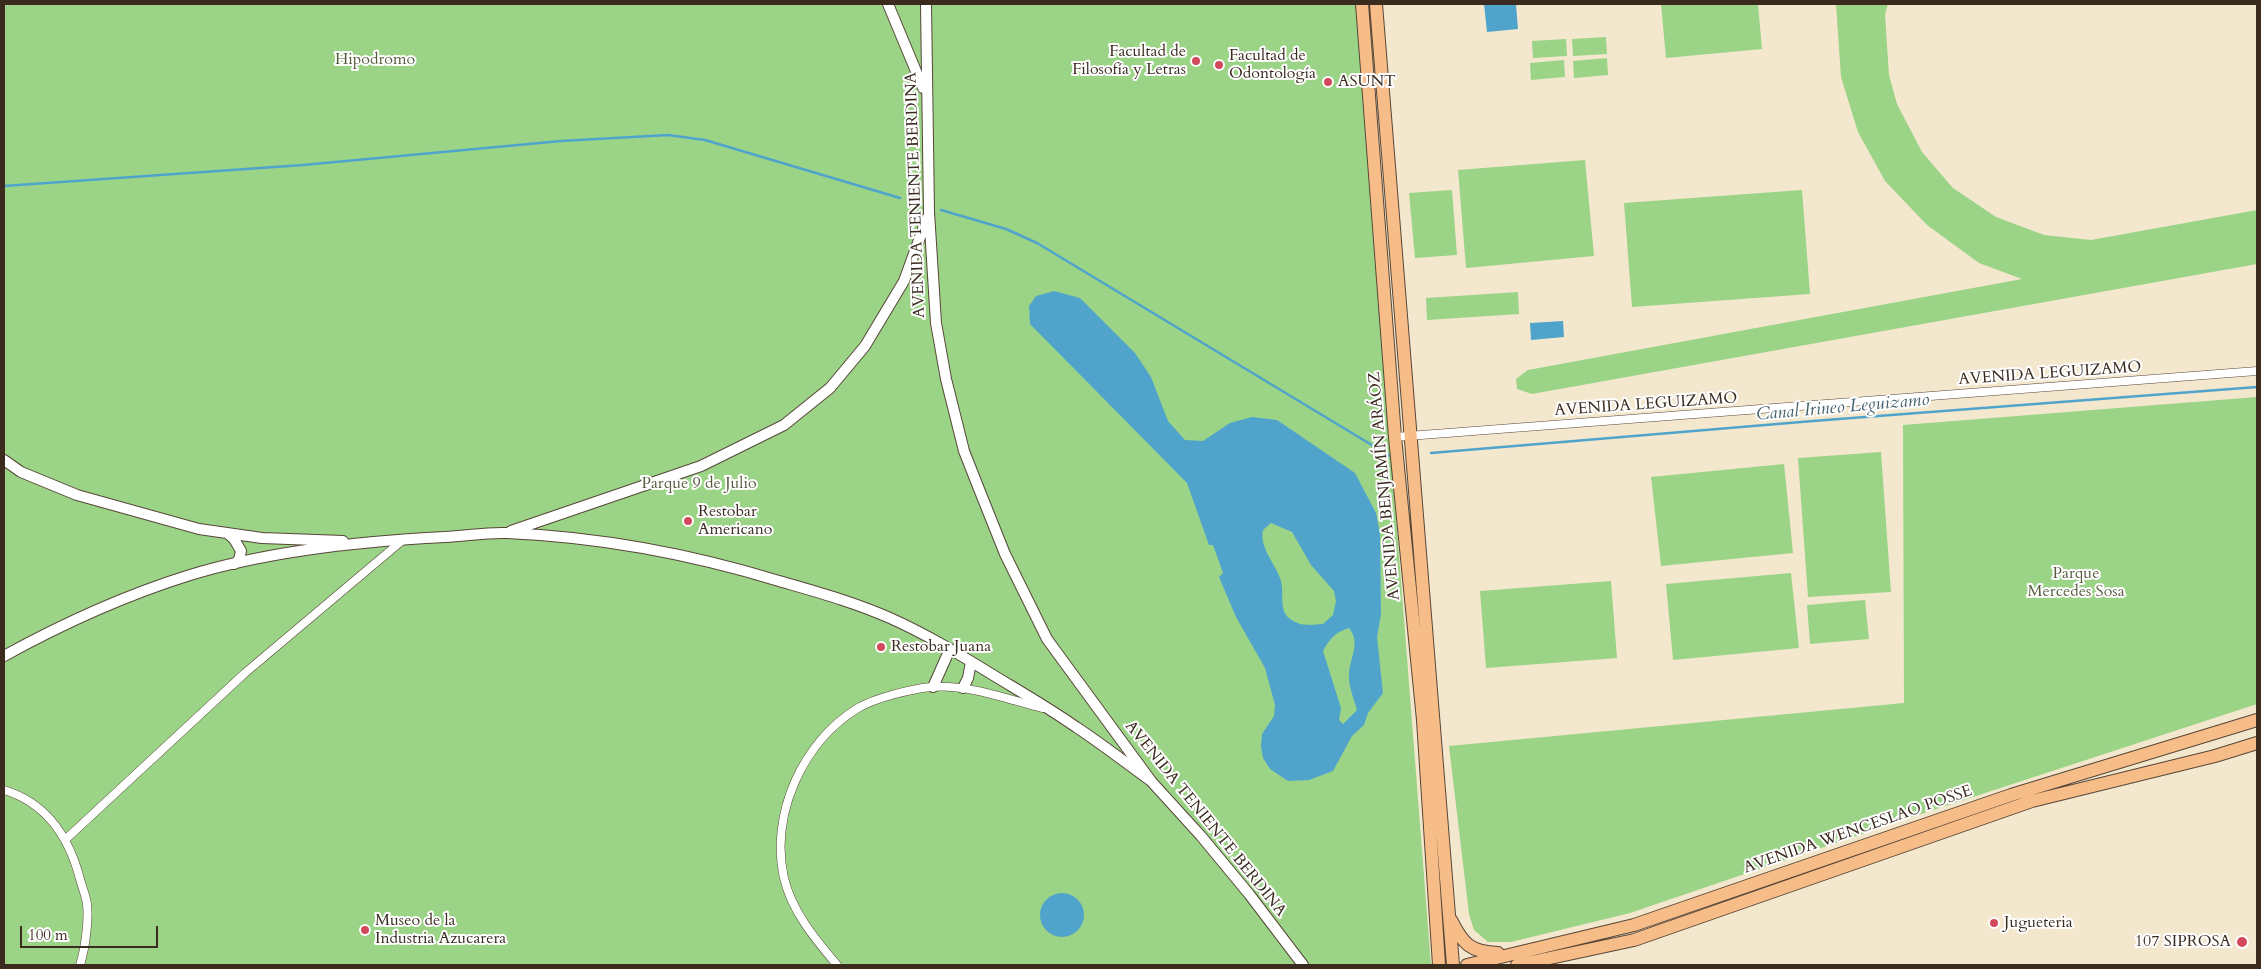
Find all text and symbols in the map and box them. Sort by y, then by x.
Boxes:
place label: Facultad de Filosofía y Letras [1072,42,1186,80]
place label: Facultad de Odontología [1229,46,1316,84]
park label: Hipodromo [335,50,415,70]
marker: Facultad de Filosofía y Letras [1190,55,1202,67]
marker: Facultad de Odontología [1213,59,1225,71]
street label: AVENIDA TENIENTE BERDINA [902,72,930,318]
place label: ASUNT [1338,72,1396,92]
marker: ASUNT [1322,76,1334,88]
street label: AVENIDA LEGUIZAMO [1958,358,2142,390]
street label: AVENIDA BENJAMÍN ARÁOZ [1365,371,1405,601]
street label: AVENIDA LEGUIZAMO [1554,389,1738,421]
water label: Canal Irineo Leguizamo [1756,390,1930,426]
park label: Parque 9 de Julio [641,474,757,494]
place label: Restobar Americano [698,502,772,540]
marker: Restobar Americano [682,515,694,527]
park label: Parque Mercedes Sosa [2027,564,2125,602]
place label: Restobar Juana [891,637,991,657]
marker: Restobar Juana [875,641,887,653]
street label: AVENIDA TENIENTE BERDINA [1120,717,1290,921]
street label: AVENIDA WENCESLAO POSSE [1741,782,1975,878]
place label: Museo de la Industria Azucarera [375,911,506,949]
place label: Jugueteria [2004,913,2073,933]
scale bar [22,916,160,948]
marker: Jugueteria [1988,917,2000,929]
marker: Museo de la Industria Azucarera [359,924,371,936]
text: 100 m [28,925,68,945]
place label: 107 SIPROSA [2135,932,2231,952]
marker: 107 SIPROSA [2235,935,2249,949]

